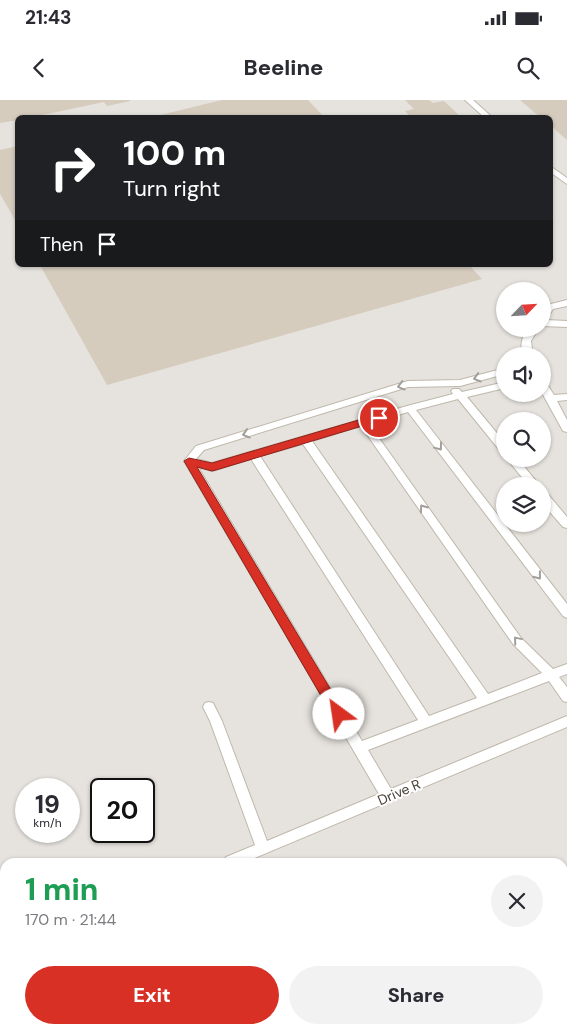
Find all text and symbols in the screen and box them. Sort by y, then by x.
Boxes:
text: 21:43 [25,5,72,30]
text: Beeline [244,53,323,82]
icon: back [25,54,53,82]
icon: search [514,54,542,82]
text: 100 m [123,130,226,176]
icon: right [40,135,105,200]
text: Turn right [123,174,220,203]
icon: arrive [93,230,121,258]
text: Then [40,232,83,257]
north arrow [496,282,551,338]
map controls [496,282,551,532]
button: sound [496,347,551,402]
one-way arrow [474,373,482,383]
one-way arrow [397,380,406,391]
pin [358,397,400,439]
icon: arrive [365,404,393,432]
button: search [496,412,551,467]
one-way arrow [242,428,251,438]
one-way arrow [434,441,442,450]
button: layers [496,477,551,532]
one-way arrow [420,504,429,513]
one-way arrow [533,570,541,579]
one-way arrow [514,637,523,646]
position arrow [312,687,364,739]
street label: Drive R [375,775,423,809]
speed limit sign: 20 [90,778,155,843]
text: 19 [35,788,60,821]
text: km/h [33,815,62,831]
text: 1 min [25,870,98,909]
button: close [491,875,543,927]
text: 170 m · 21:44 [25,909,116,930]
button: Exit [25,966,279,1024]
button: Share [289,966,543,1024]

